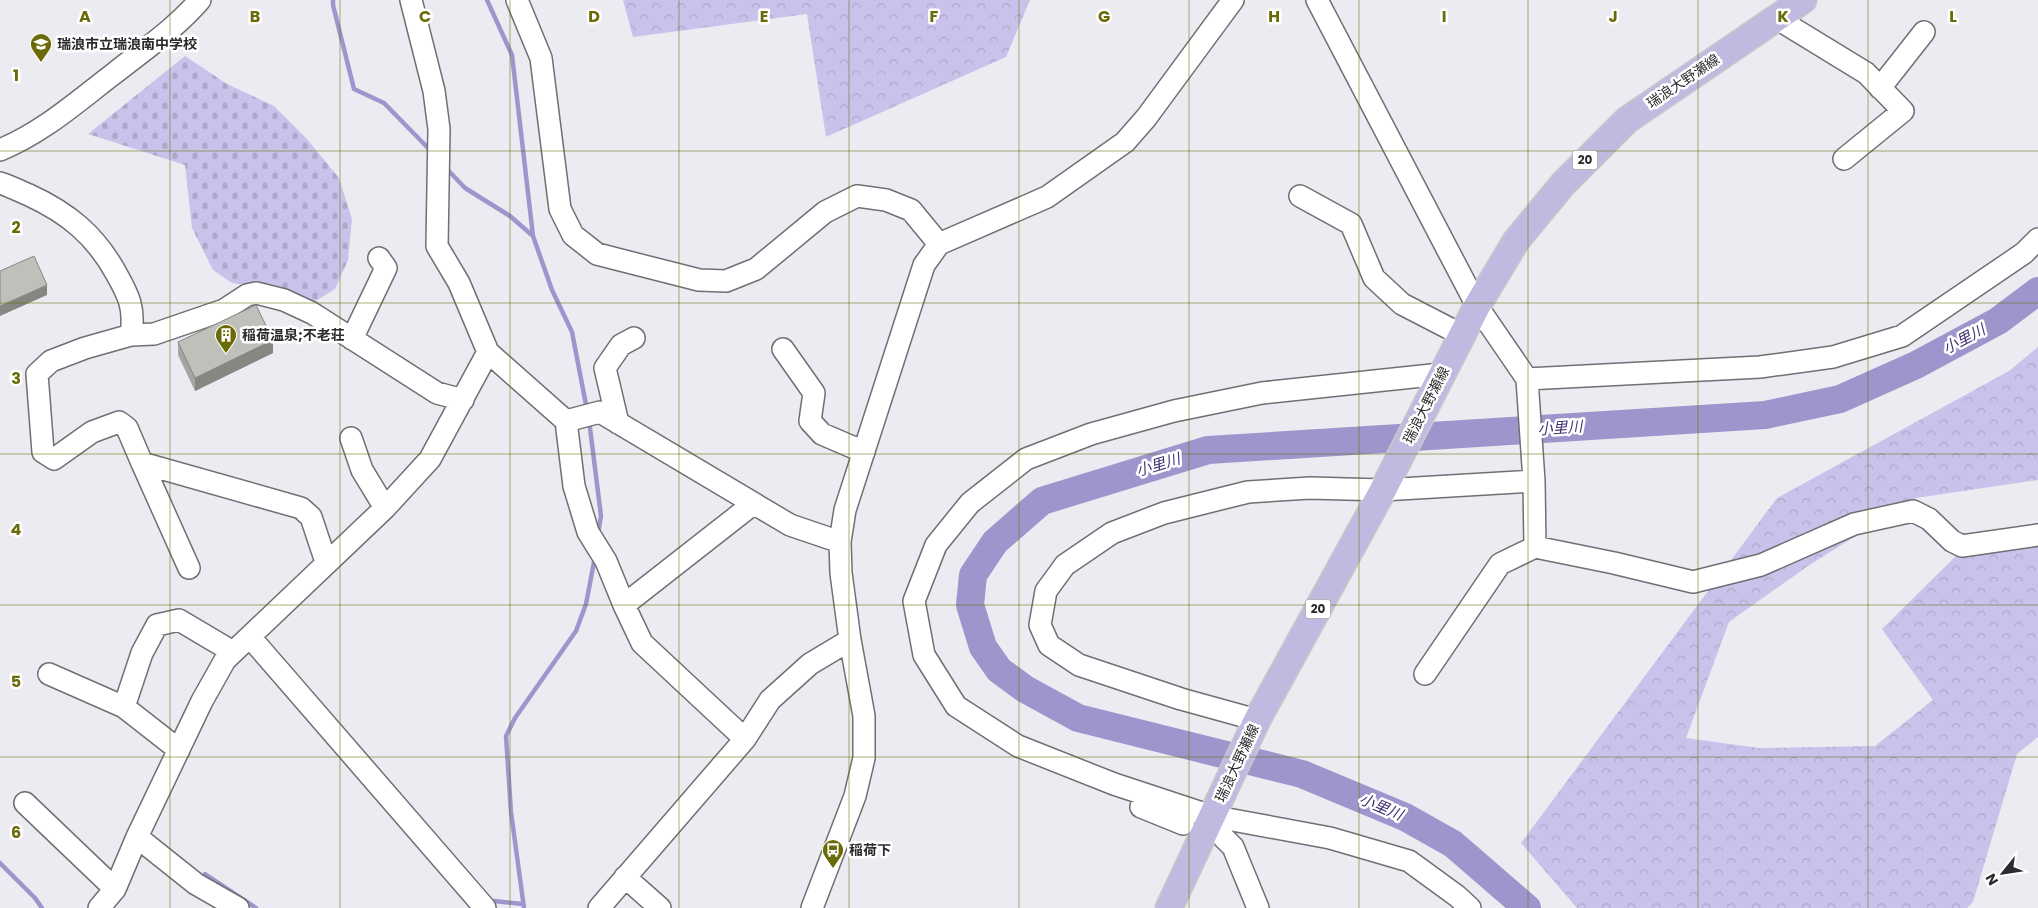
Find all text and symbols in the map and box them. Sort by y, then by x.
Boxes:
text: A [79,5,91,28]
text: B [250,5,260,28]
text: C [419,5,431,28]
text: D [588,5,600,28]
text: E [760,5,768,28]
text: F [930,5,939,28]
text: G [1098,5,1110,28]
text: H [1268,5,1280,28]
text: I [1442,5,1446,28]
text: J [1608,5,1618,28]
text: K [1777,5,1789,28]
text: L [1949,5,1957,28]
school or university icon: 瑞浪市立瑞浪南中学校 [29,32,53,63]
place label: 瑞浪市立瑞浪南中学校 [57,34,197,54]
street label: 瑞浪大野瀬線 [1643,49,1723,113]
text: 1 [13,64,19,87]
road number: 20 [1572,150,1598,170]
text: 2 [11,216,21,239]
water label: 小里川 [1939,318,1990,358]
building icon: 稲荷温泉;不老荘 [214,323,238,354]
place label: 稲荷温泉;不老荘 [242,325,345,345]
street label: 瑞浪大野瀬線 [1398,363,1454,447]
text: 3 [11,367,21,390]
water label: 小里川 [1537,415,1585,440]
water label: 小里川 [1133,447,1184,481]
text: 4 [11,518,22,541]
road number: 20 [1306,600,1330,618]
text: 5 [11,670,21,693]
street label: 瑞浪大野瀬線 [1210,721,1264,805]
water label: 小里川 [1356,788,1408,826]
text: 6 [11,821,21,844]
bus stop icon: 稲荷下 [821,838,845,869]
place label: 稲荷下 [849,840,891,860]
north arrow [1978,848,2028,898]
text: N [1980,870,2003,889]

